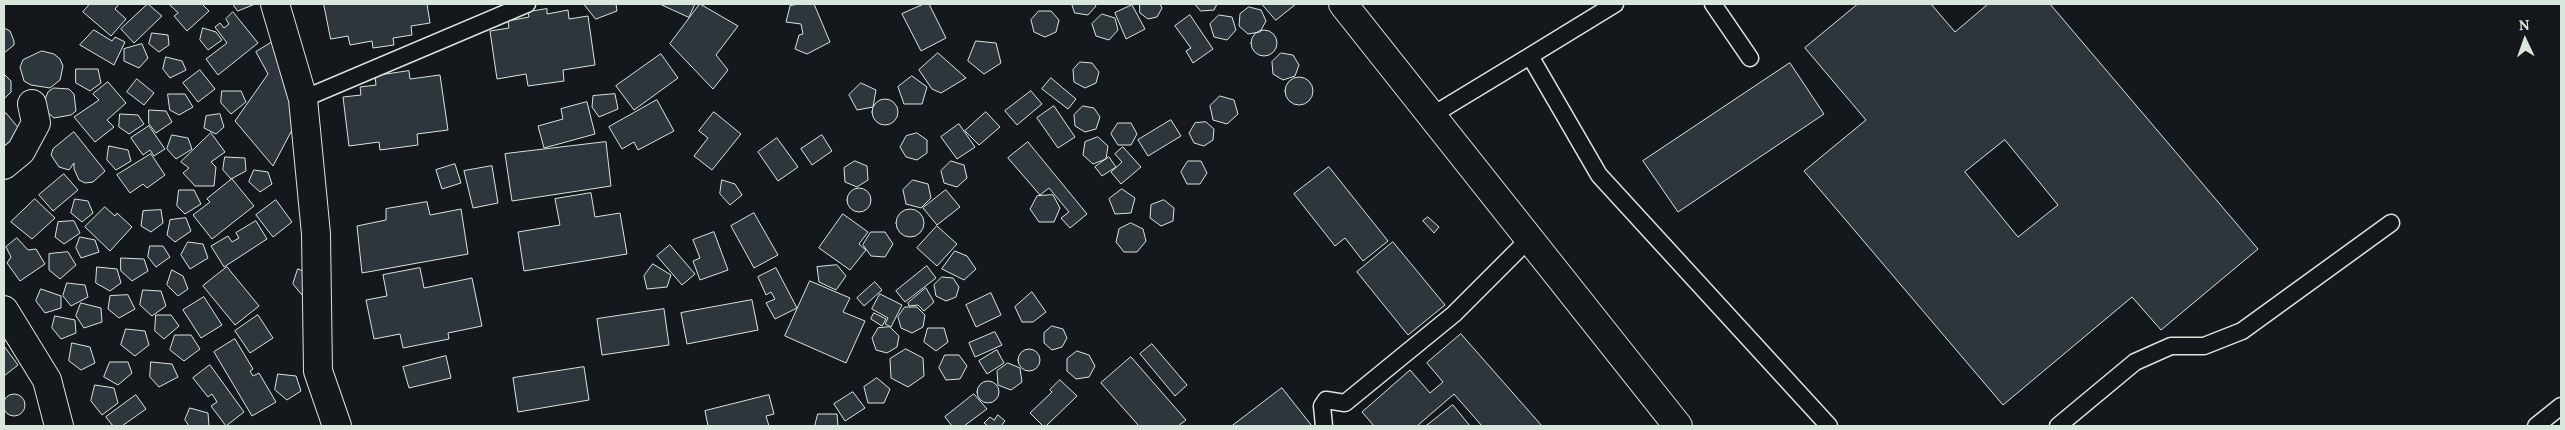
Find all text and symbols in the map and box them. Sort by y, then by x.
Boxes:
north arrow [2500,15,2550,65]
text: N [2518,16,2530,34]

